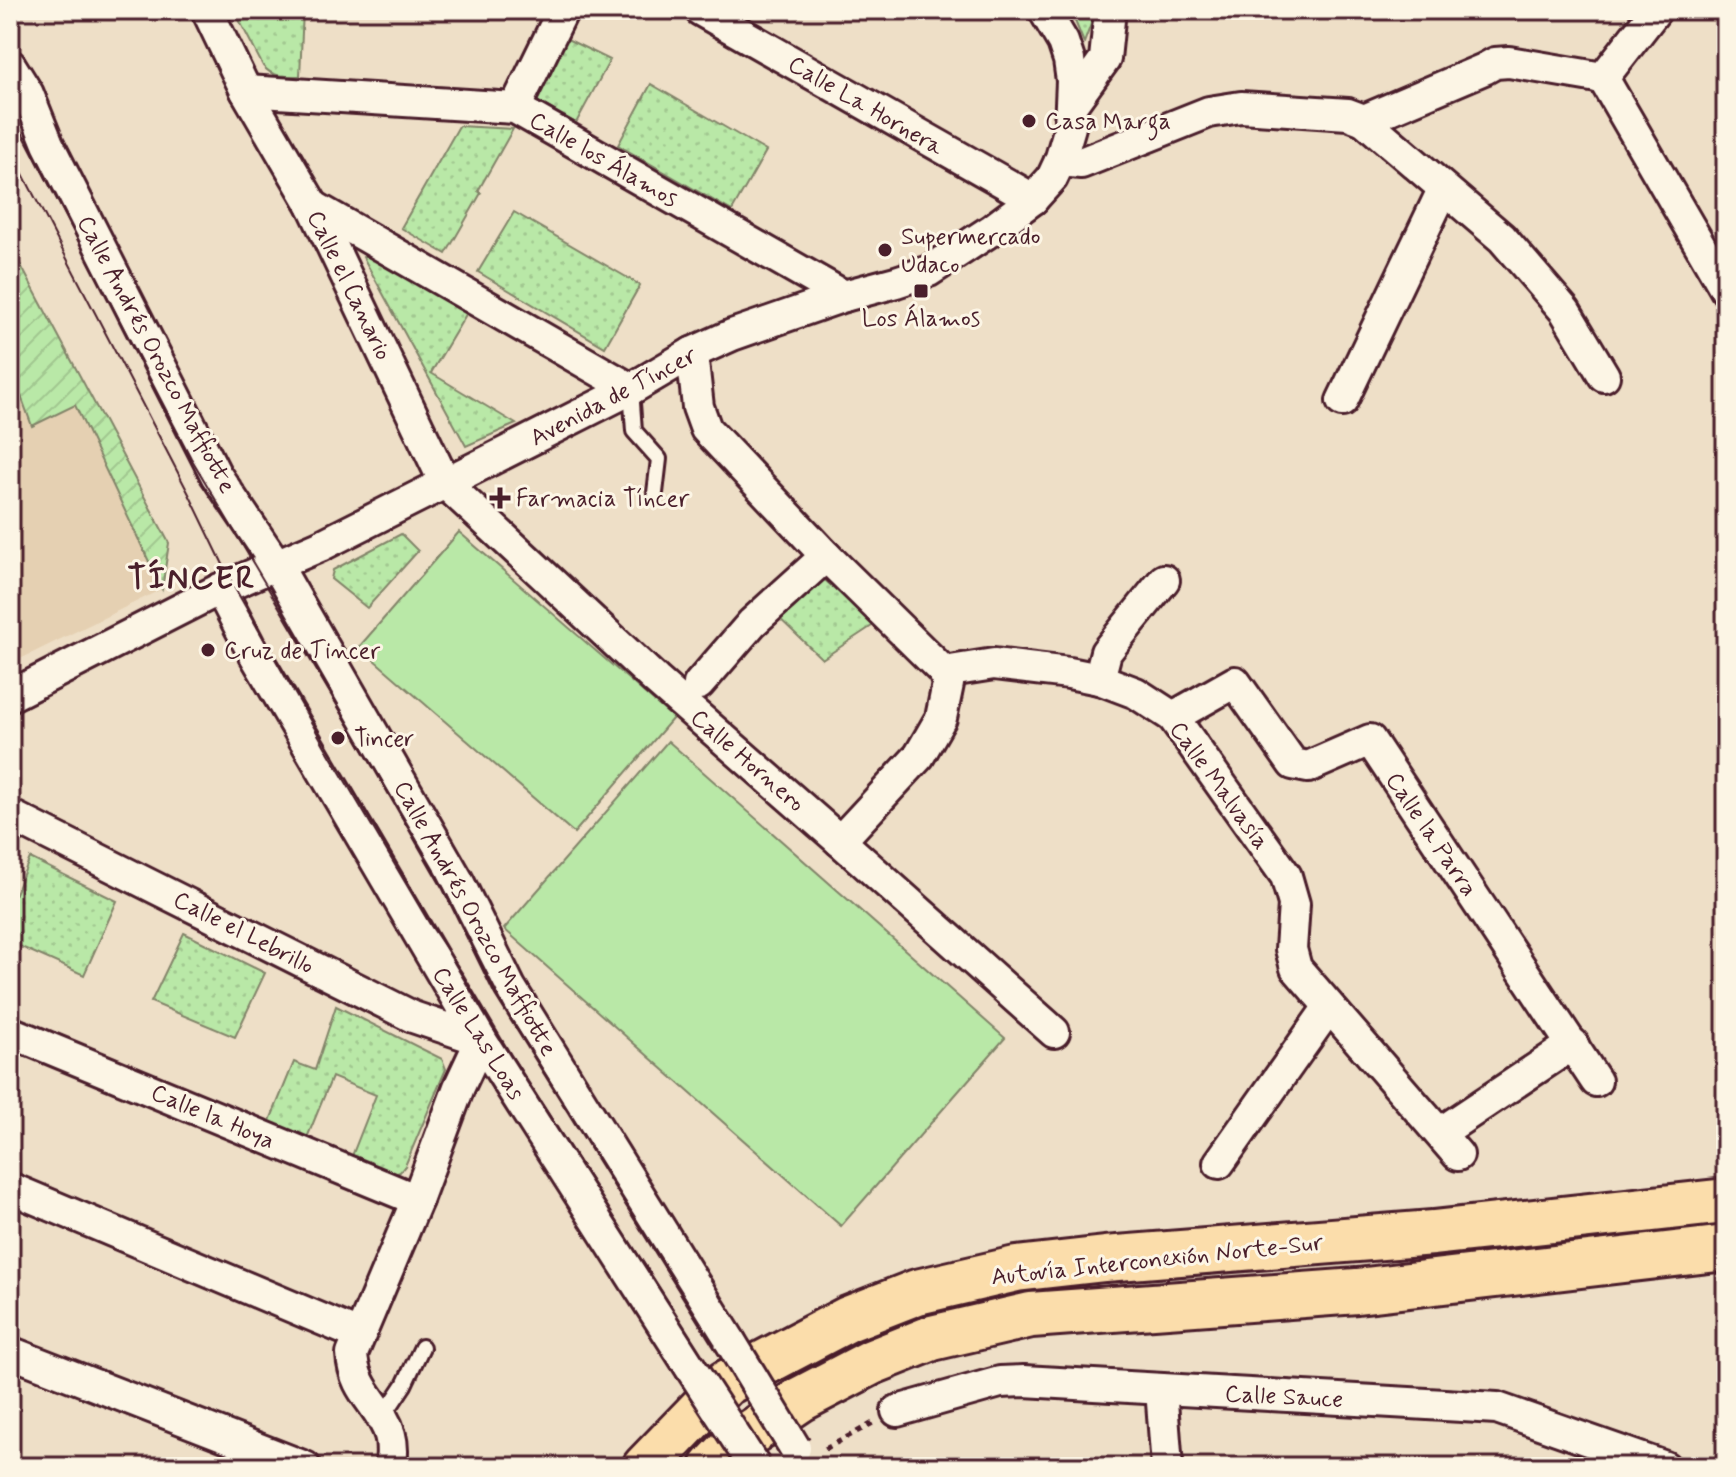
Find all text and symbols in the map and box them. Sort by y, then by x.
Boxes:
street label: Calle La Hornera [782,49,949,164]
street label: Calle los Álamos [523,104,684,215]
place label: Casa Marga [1045,107,1171,141]
marker: Casa Marga [1020,112,1038,130]
street label: Calle el Canario [299,206,398,366]
street label: Calle Andrés Orozco Maffiotte [69,210,242,499]
place label: Supermercado Udaco [901,222,1041,281]
marker: Supermercado Udaco [876,241,894,259]
marker: Los Álamos [912,282,930,300]
place label: Los Álamos [862,303,980,335]
street label: Avenida de Tíncer [525,340,703,454]
place label: Farmacia Tíncer [516,484,690,515]
marker: Farmacia Tíncer [491,489,509,507]
district label: TÍNCER [128,558,256,600]
place label: Cruz de Tincer [224,636,380,667]
marker: Cruz de Tincer [199,641,217,659]
street label: Calle Hornero [683,703,811,819]
street label: Calle Malvasía [1162,715,1276,856]
place label: Tincer [354,724,414,755]
marker: Tincer [329,729,347,747]
street label: Calle la Parra [1378,767,1484,903]
street label: Calle Andrés Orozco Maffiotte [386,776,564,1062]
street label: Calle el Lebrillo [168,885,319,982]
street label: Calle Las Loas [424,961,531,1107]
street label: Calle la Hoya [146,1077,279,1157]
street label: Autovía Interconexión Norte-Sur [990,1228,1325,1293]
street label: Calle Sauce [1224,1379,1344,1416]

